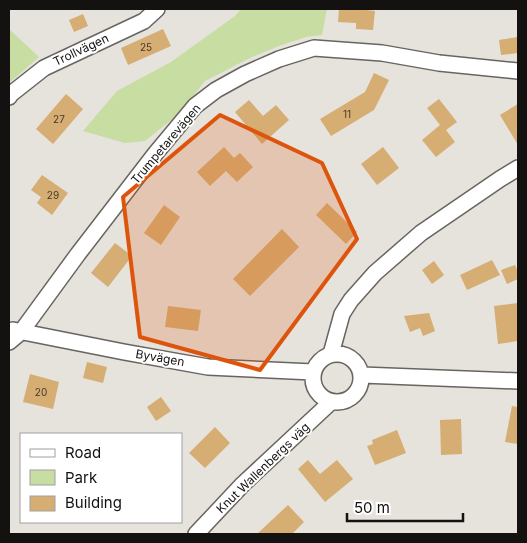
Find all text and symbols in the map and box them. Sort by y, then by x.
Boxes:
street label: Trollvägen [51,30,111,69]
house number: 25 [140,41,152,53]
street label: Trumpetarevägen [128,100,204,187]
house number: 11 [343,108,351,120]
house number: 27 [53,113,65,125]
house number: 29 [47,189,59,201]
street label: Byvägen [134,346,186,369]
house number: 20 [35,386,47,398]
street label: Knut Wallenbergs väg [213,419,312,516]
legend [20,433,182,523]
text: Road [65,443,101,462]
text: Park [65,468,98,487]
scale bar [347,490,463,522]
text: Building [65,493,122,512]
text: 50 m [354,498,390,517]

